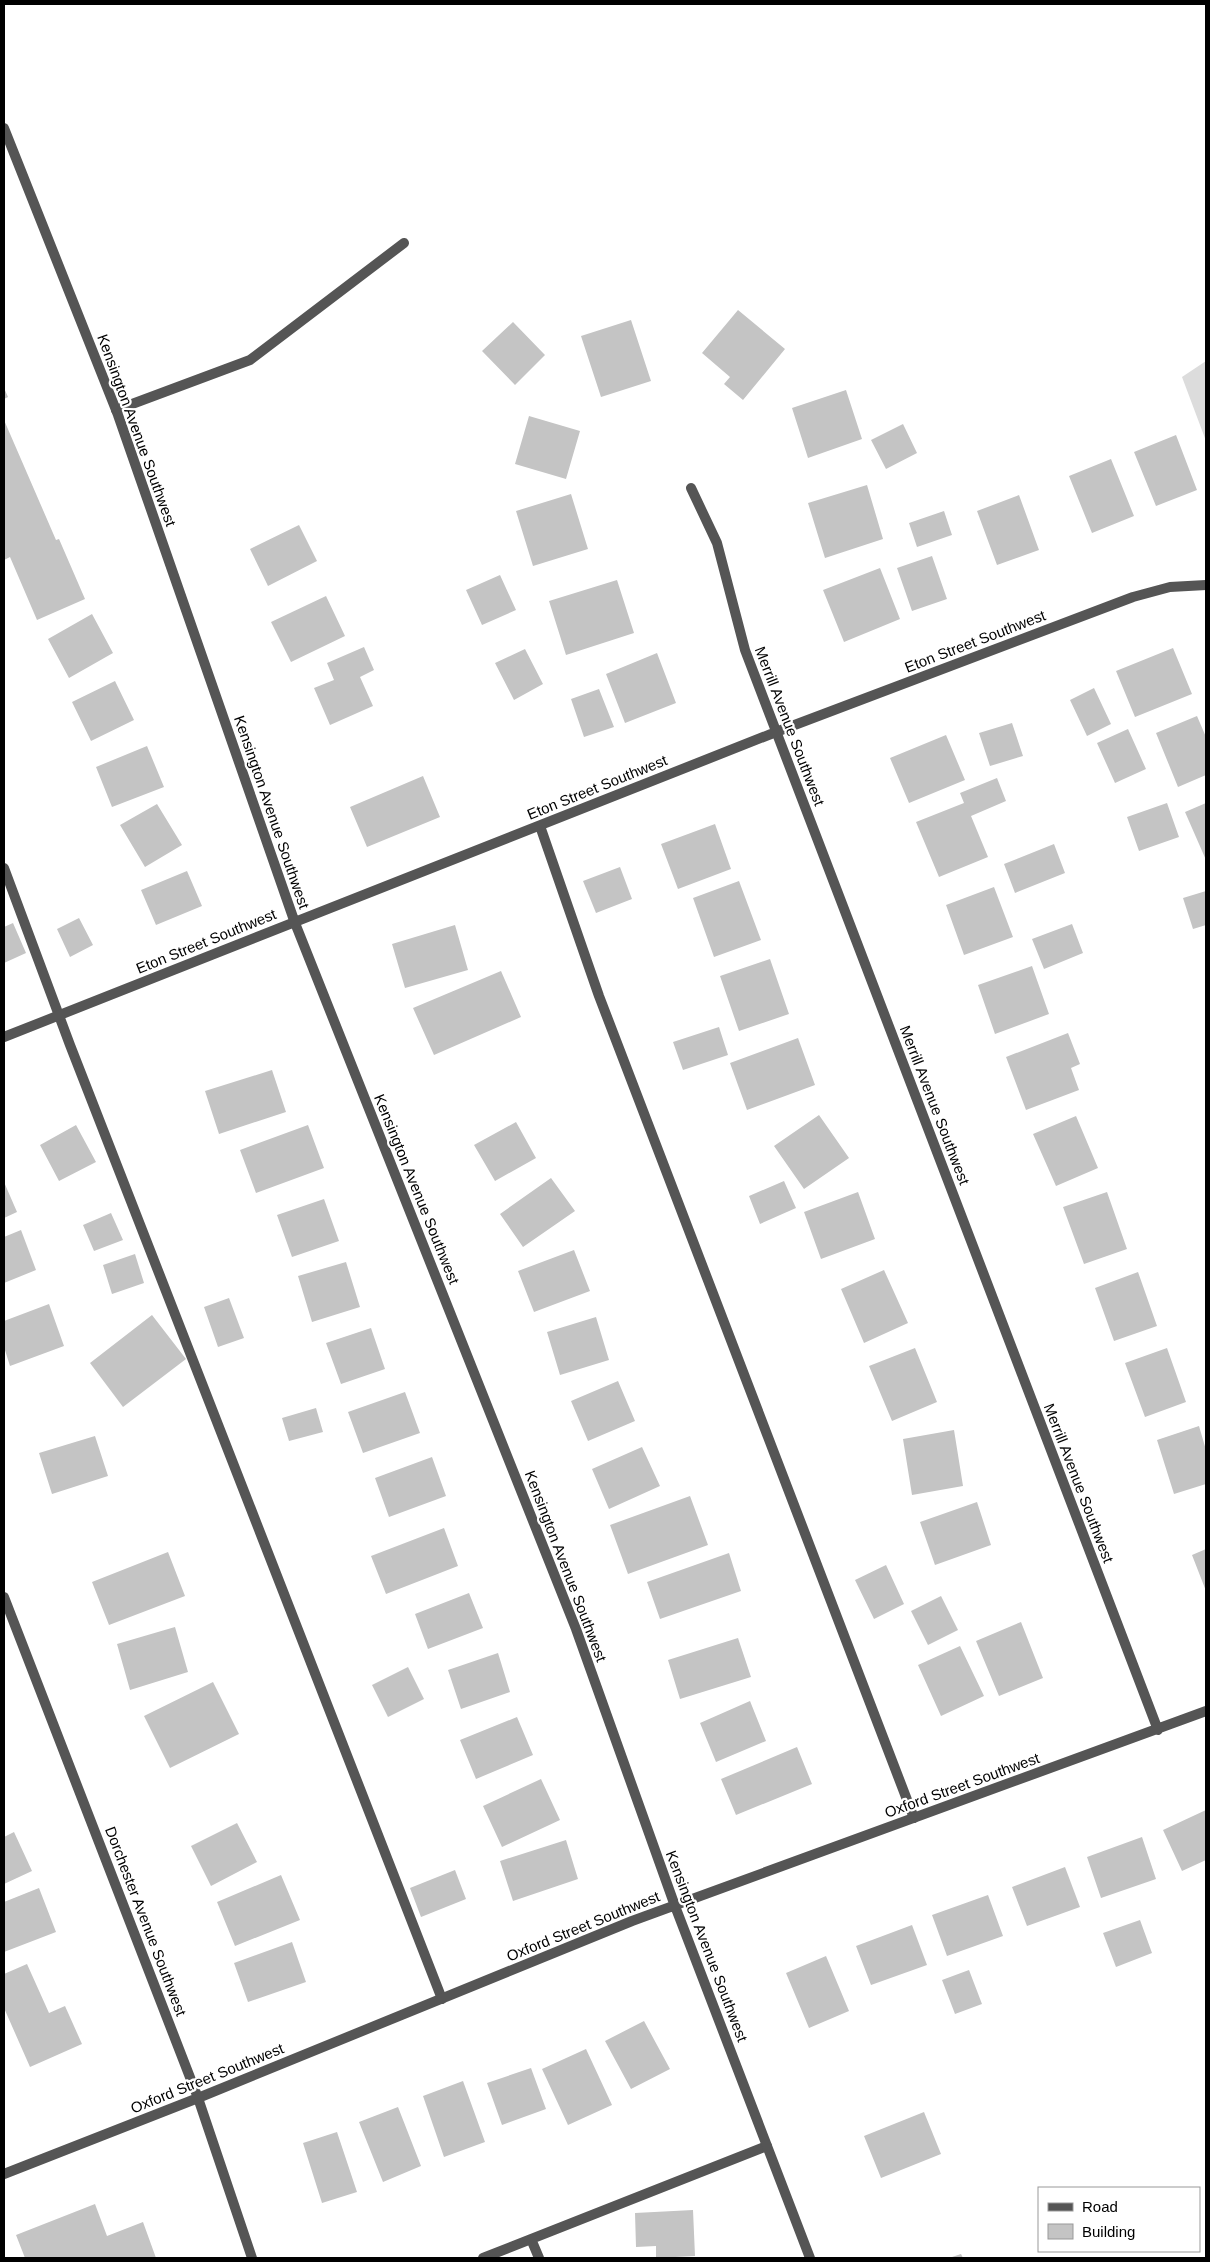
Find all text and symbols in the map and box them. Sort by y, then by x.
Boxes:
street label: Kensington Avenue Southwest [94,332,180,529]
street label: Eton Street Southwest [902,606,1048,676]
street label: Merrill Avenue Southwest [752,644,829,809]
street label: Kensington Avenue Southwest [231,713,313,912]
street label: Eton Street Southwest [525,751,670,823]
street label: Eton Street Southwest [134,905,279,977]
street label: Merrill Avenue Southwest [897,1023,974,1188]
street label: Kensington Avenue Southwest [371,1092,463,1287]
street label: Merrill Avenue Southwest [1041,1401,1118,1566]
street label: Kensington Avenue Southwest [522,1468,611,1665]
street label: Oxford Street Southwest [882,1749,1042,1821]
street label: Dorchester Avenue Southwest [102,1824,190,2019]
street label: Kensington Avenue Southwest [663,1848,752,2045]
street label: Oxford Street Southwest [504,1887,663,1964]
street label: Oxford Street Southwest [128,2039,287,2116]
legend [1038,2187,1200,2252]
text: Road [1082,2198,1118,2215]
text: Building [1082,2223,1135,2240]

